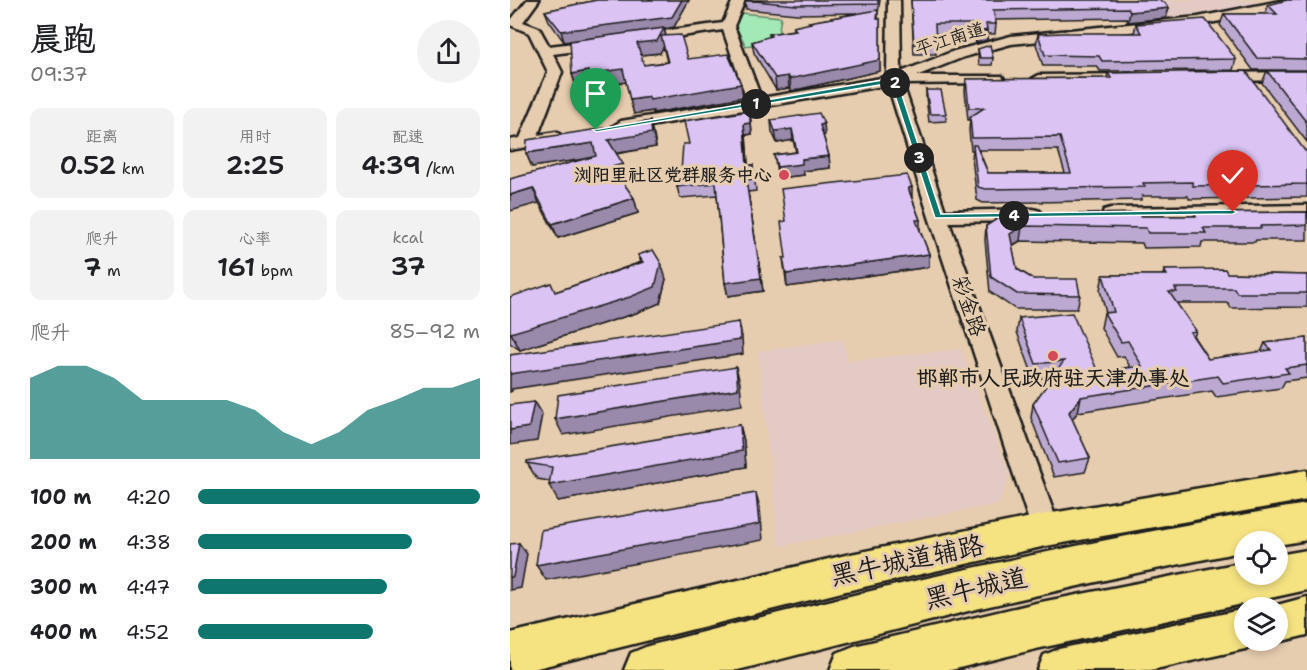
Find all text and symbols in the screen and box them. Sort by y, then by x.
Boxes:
text: 晨跑 [30,16,96,61]
street label: 平江南道 [912,16,988,62]
button: share [417,20,480,83]
text: 09:37 [30,61,88,87]
pin [570,68,621,130]
pin: 2 [880,68,910,98]
text: 2 [889,72,901,93]
icon: arrive [579,77,612,110]
pin: 1 [741,89,771,119]
text: 1 [752,93,760,114]
text: 距离 [86,126,118,147]
text: 用时 [239,126,271,147]
text: 配速 [392,126,424,147]
pin: 3 [904,143,934,173]
text: 0.52 [60,147,116,182]
text: 2:25 [226,147,284,182]
text: 4:39 [361,147,421,182]
text: 3 [913,147,925,168]
pin [1207,150,1258,212]
text: km [116,158,144,179]
text: /km [421,158,455,179]
icon: check [1216,159,1249,192]
place label: 浏阳里社区党群服务中心 [574,163,772,187]
marker: 浏阳里社区党群服务中心 [777,168,791,182]
pin: 4 [999,201,1029,231]
text: 4 [1008,205,1020,226]
text: kcal [392,227,424,248]
text: 爬升 [86,228,118,249]
text: 心率 [239,228,271,249]
text: 37 [391,248,425,283]
text: 7 [83,249,101,284]
text: 161 [217,249,255,284]
text: m [101,260,121,281]
text: bpm [255,260,293,281]
street label: 彩金路 [946,272,992,340]
text: 85–92 m [389,318,480,344]
text: 爬升 [30,319,70,345]
marker: 邯郸市人民政府驻天津办事处 [1046,349,1060,363]
place label: 邯郸市人民政府驻天津办事处 [917,364,1190,392]
text: 100 m [30,484,92,510]
text: 4:20 [126,484,171,510]
text: 200 m [30,529,97,555]
text: 4:38 [126,529,171,555]
street label: 黑牛城道辅路 [827,529,987,591]
map controls [1234,531,1288,651]
button: locate [1234,531,1288,585]
street label: 黑牛城道 [922,561,1030,615]
text: 300 m [30,574,97,600]
text: 4:47 [126,574,170,600]
button: layers [1234,597,1288,651]
text: 400 m [30,619,97,645]
text: 4:52 [126,619,169,645]

